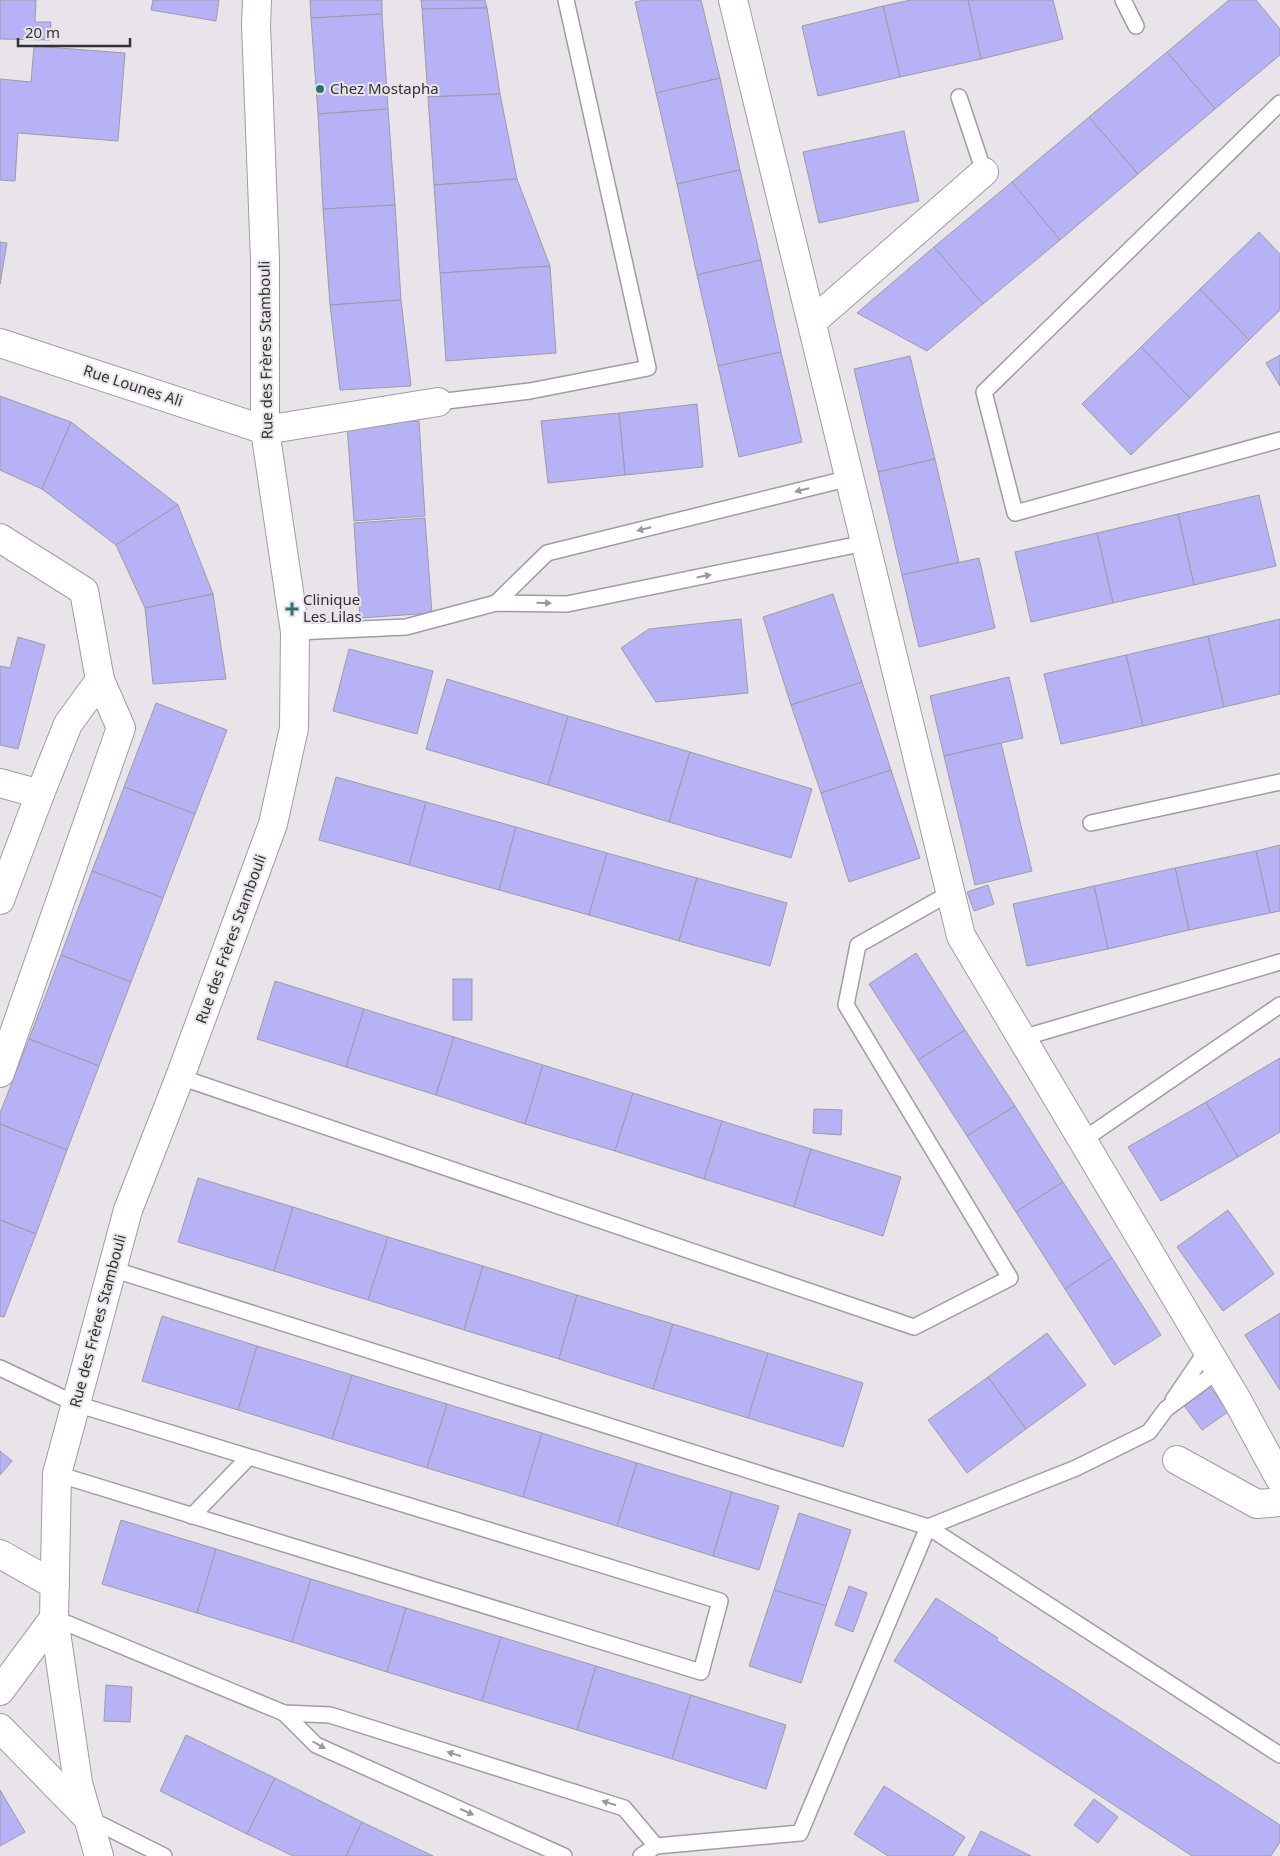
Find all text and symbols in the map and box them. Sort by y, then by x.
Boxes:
scale bar [18,15,130,47]
text: 20 m [25,22,60,42]
place label: Chez Mostapha [330,78,439,98]
marker: Chez Mostapha [314,83,326,95]
street label: Rue des Frères Stambouli [253,260,277,440]
street label: Rue Lounes Ali [81,360,186,411]
one-way arrow [795,486,810,494]
one-way arrow [637,525,652,533]
one-way arrow [696,572,712,580]
place label: Clinique Les Lilas [303,589,362,626]
one-way arrow [537,599,553,607]
marker: Clinique Les Lilas [285,602,299,616]
street label: Rue des Frères Stambouli [190,851,270,1026]
street label: Rue des Frères Stambouli [64,1232,130,1410]
one-way arrow [313,1741,326,1750]
one-way arrow [446,1750,461,1757]
one-way arrow [601,1799,616,1806]
one-way arrow [460,1809,474,1817]

